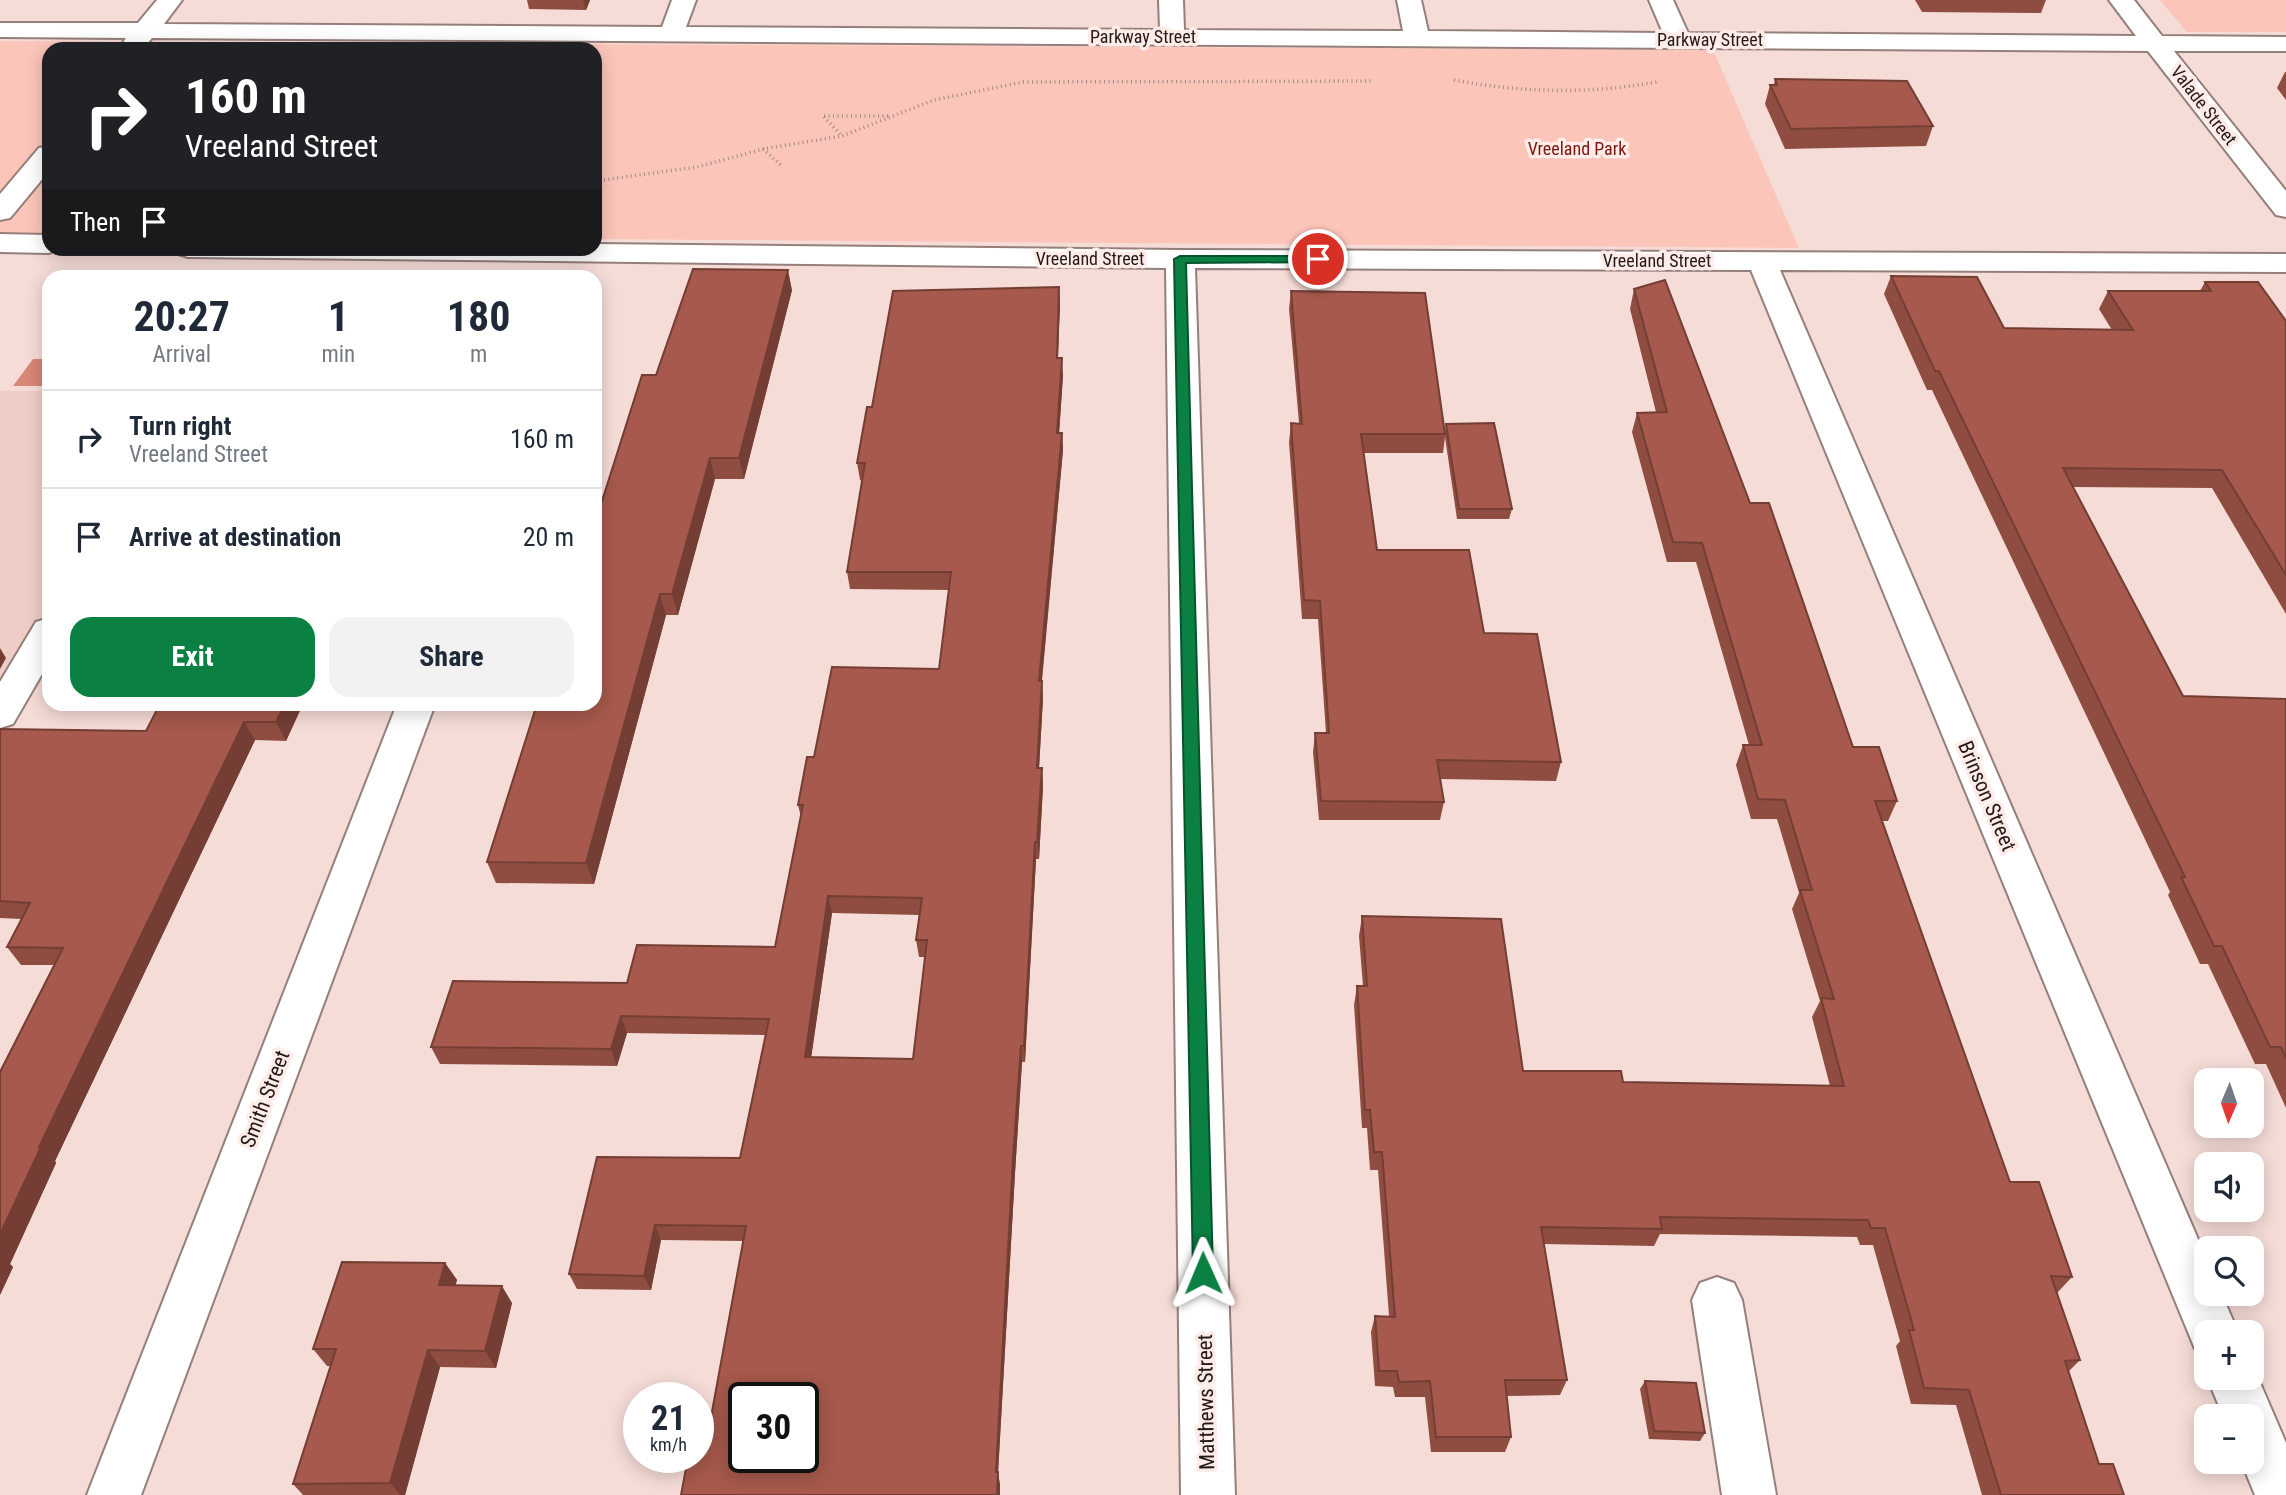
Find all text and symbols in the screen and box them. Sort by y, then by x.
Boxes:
street label: Parkway Street [1090,26,1196,47]
street label: Parkway Street [1657,29,1763,50]
street label: Valade Street [2167,61,2241,149]
text: 160 m [185,68,307,125]
icon: right [70,70,161,161]
text: Vreeland Street [185,127,378,165]
park label: Vreeland Park [1528,138,1626,159]
icon: arrive [135,203,173,241]
text: Then [70,207,121,237]
pin [1288,229,1348,289]
icon: arrive [1299,240,1337,278]
street label: Vreeland Street [1036,248,1144,269]
street label: Vreeland Street [1603,250,1711,271]
text: 20:27 [134,292,230,341]
text: 1 [328,292,349,341]
text: 180 [447,292,510,341]
text: Arrival [152,341,211,368]
text: min [321,341,355,368]
text: m [470,341,487,368]
text: Turn right [129,411,231,441]
icon: right [70,420,108,458]
text: 160 m [510,424,574,454]
text: Vreeland Street [129,441,268,468]
icon: arrive [70,518,108,556]
text: Arrive at destination [129,522,341,552]
text: 20 m [523,522,574,552]
button: Exit [70,617,315,697]
button: Share [329,617,574,697]
street label: Brinson Street [1953,737,2021,855]
street label: Smith Street [236,1047,294,1151]
north arrow [2194,1068,2264,1138]
map controls [2194,1068,2264,1474]
button: sound [2194,1152,2264,1222]
position arrow [1166,1236,1240,1310]
button: search [2194,1236,2264,1306]
button: + [2194,1320,2264,1390]
street label: Matthews Street [1193,1334,1219,1470]
speed limit sign: 30 [728,1382,819,1473]
text: 21 [651,1398,686,1439]
button: − [2194,1404,2264,1474]
text: km/h [650,1434,687,1455]

